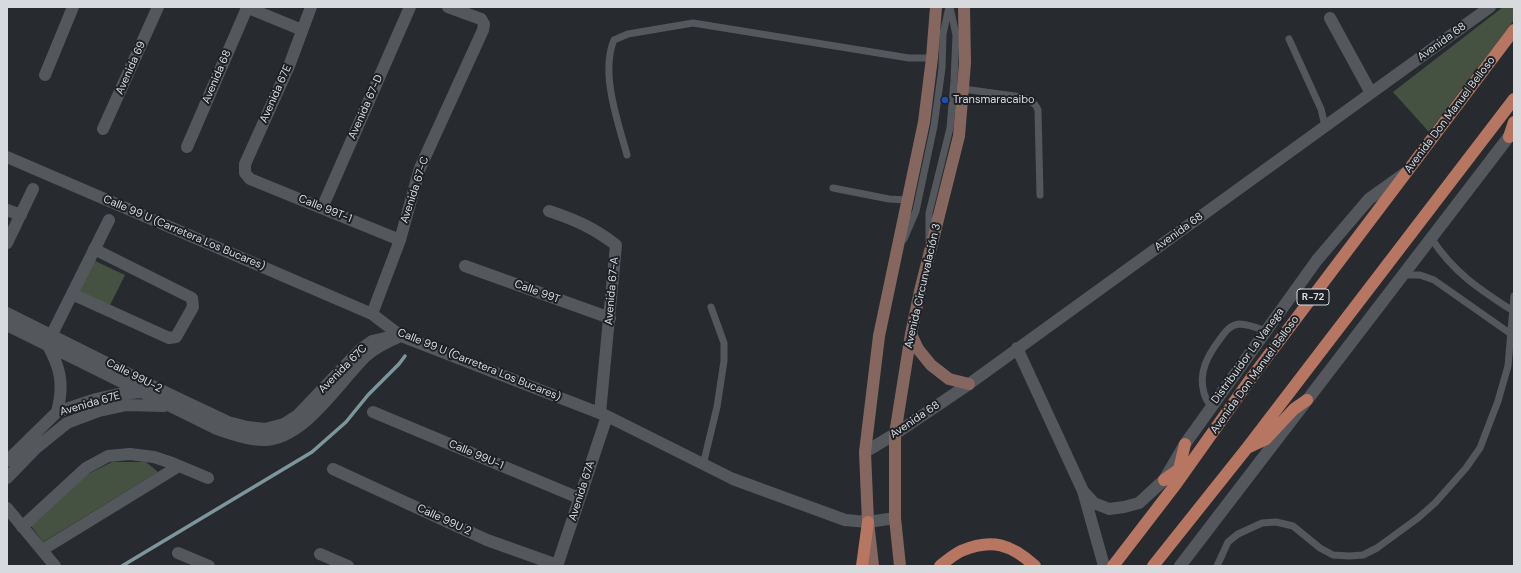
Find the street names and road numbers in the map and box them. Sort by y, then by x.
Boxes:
street label: Avenida 68 [1415,20,1469,64]
street label: Avenida 69 [113,39,149,97]
street label: Avenida 68 [200,48,234,106]
street label: Avenida Don Manuel Belloso [1402,54,1498,176]
street label: Avenida 67E [257,63,295,125]
street label: Avenida 67-D [346,73,386,141]
street label: Avenida 67-C [398,155,432,225]
street label: Calle 99T-1 [296,192,354,226]
street label: Calle 99 U (Carretera Los Bucares) [101,193,267,273]
street label: Avenida 68 [1152,210,1206,254]
street label: Avenida Circunvalación 3 [902,222,944,350]
street label: Avenida 67-A [602,256,622,326]
street label: Calle 99T [512,278,562,306]
road number: R-72 [1297,289,1329,305]
street label: Distribuidor La Vanega [1209,306,1287,406]
street label: Avenida Don Manuel Belloso [1208,314,1302,436]
street label: Calle 99 U (Carretera Los Bucares) [395,326,563,404]
street label: Avenida 67C [316,342,370,396]
street label: Calle 99U-2 [104,356,164,396]
street label: Avenida 67E [58,389,122,419]
street label: Avenida 68 [888,399,942,441]
street label: Calle 99U-1 [447,438,505,472]
street label: Avenida 67A [566,459,598,523]
street label: Calle 99U 2 [415,502,473,538]

